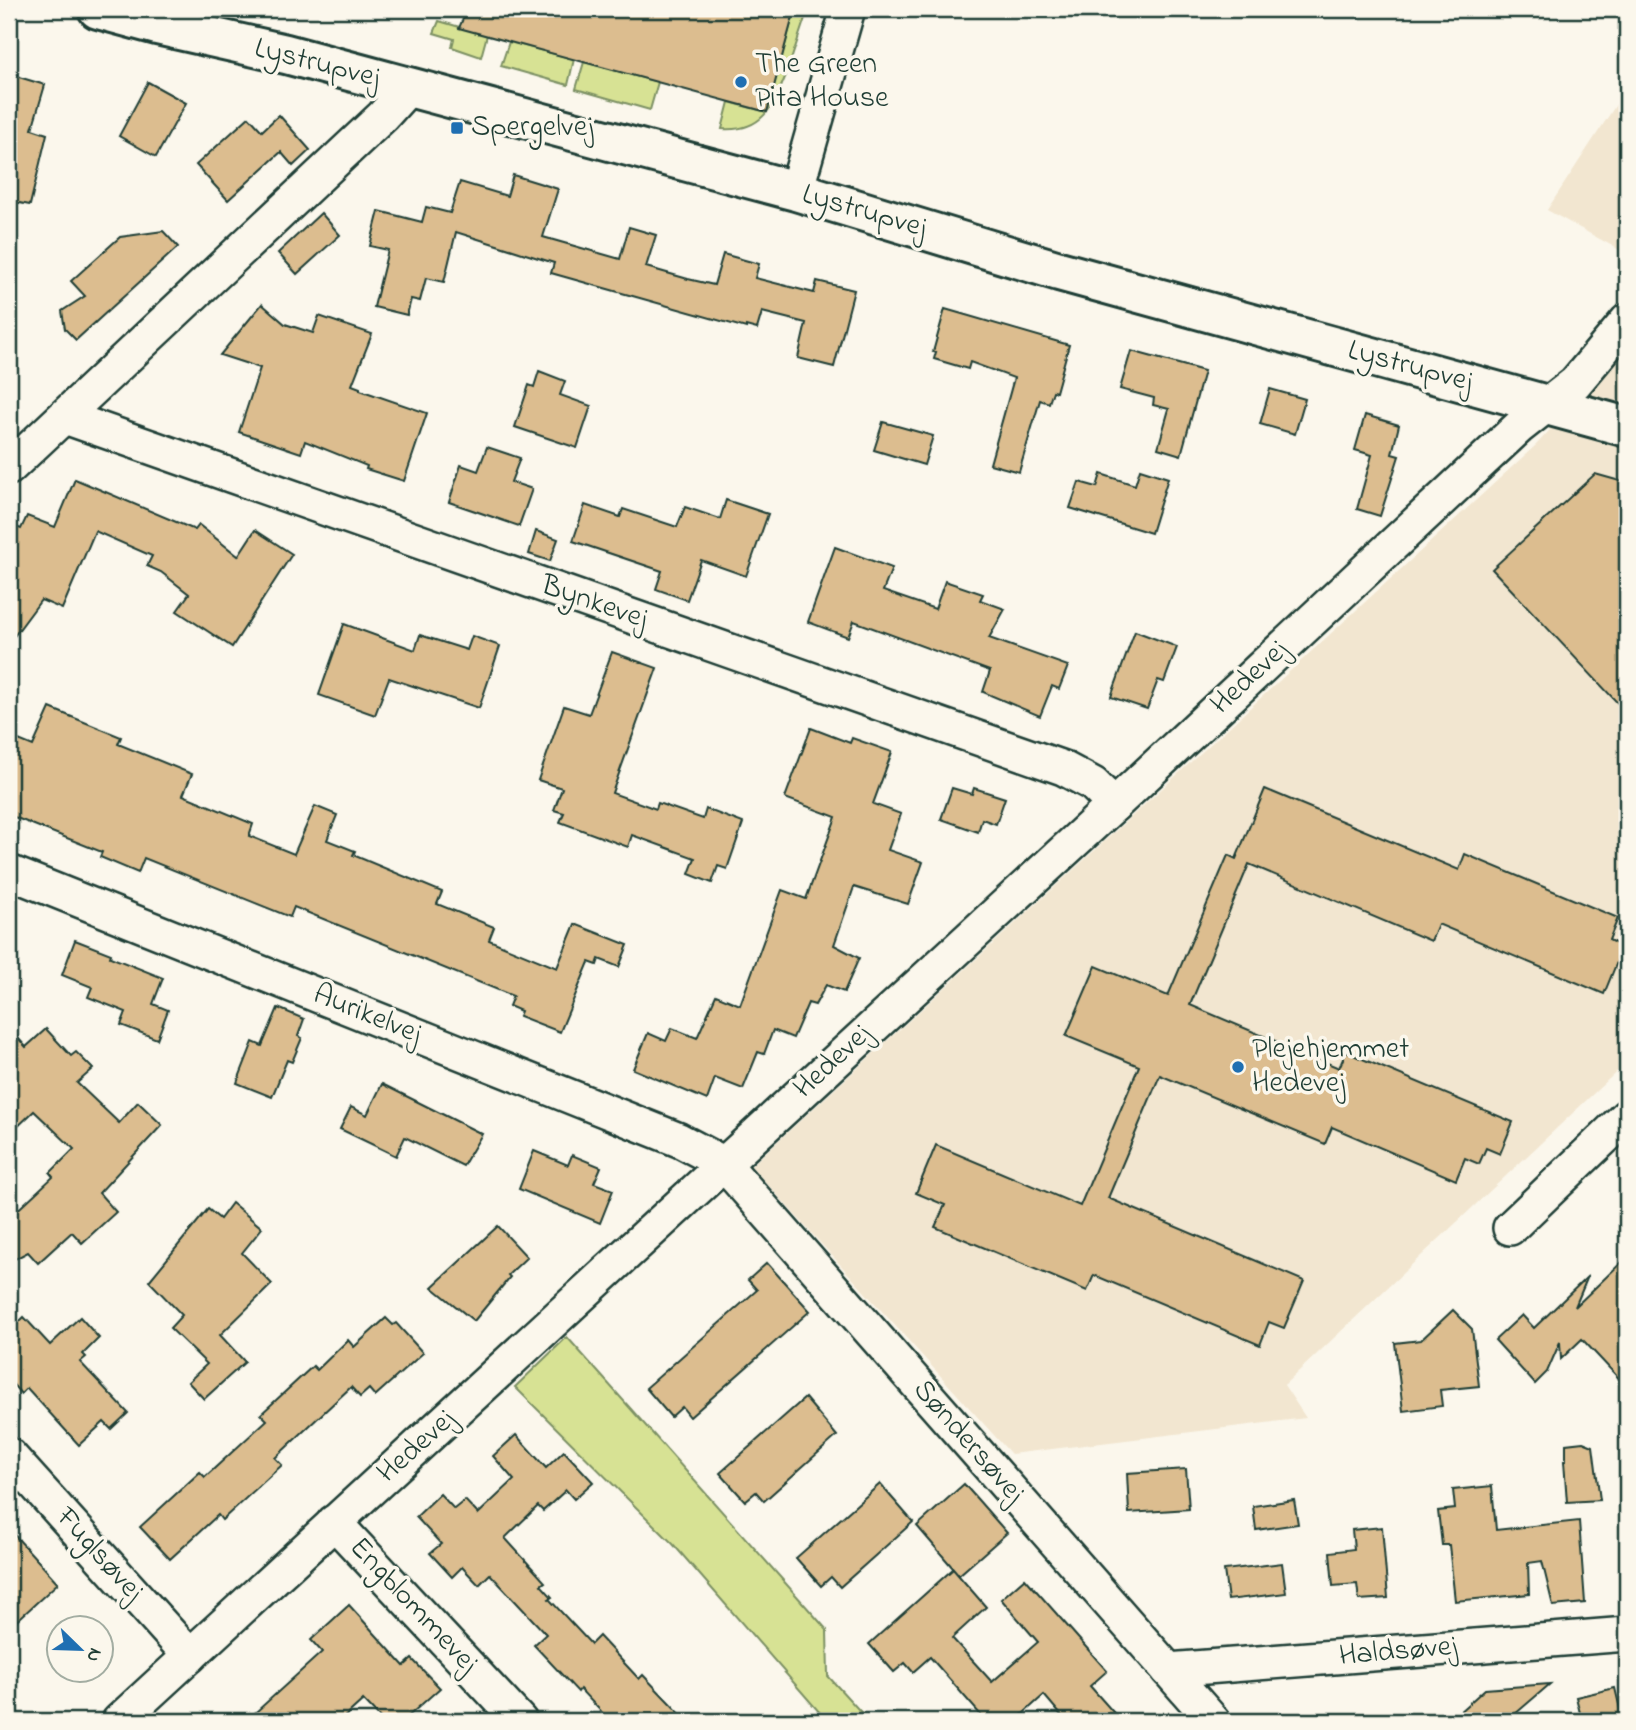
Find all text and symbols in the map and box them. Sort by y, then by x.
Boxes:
street label: Lystrupvej [250,27,385,101]
place label: The Green Pita House [755,43,889,121]
marker: The Green Pita House [733,74,749,90]
place label: Spergelvej [471,106,594,150]
marker: Spergelvej [449,120,465,136]
street label: Lystrupvej [797,173,932,251]
street label: Lystrupvej [1343,329,1478,405]
street label: Bynkevej [534,564,654,642]
street label: Hedevej [1201,629,1300,726]
street label: Aurikelvej [306,973,429,1057]
street label: Hedevej [784,1013,883,1110]
place label: Plejehjemmet Hedevej [1252,1028,1409,1106]
marker: Plejehjemmet Hedevej [1230,1059,1246,1075]
street label: Søndersøvej [902,1370,1035,1515]
street label: Hedevej [368,1399,467,1494]
street label: Fuglsøvej [44,1497,154,1613]
street label: Engblommevej [338,1528,489,1685]
north arrow [46,1614,116,1684]
street label: Haldsøvej [1337,1625,1460,1679]
text: N [78,1643,108,1666]

